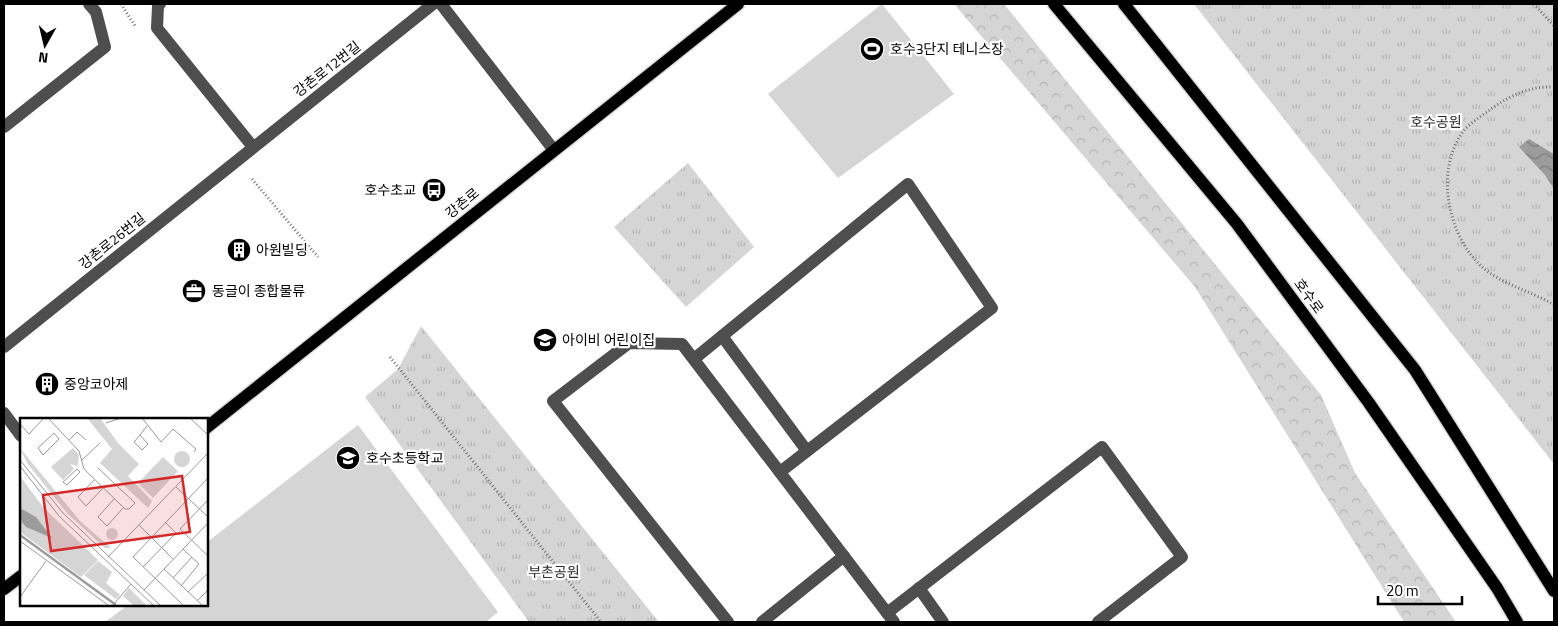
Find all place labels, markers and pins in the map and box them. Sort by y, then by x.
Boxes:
sports icon: 호수3단지 테니스장 [859,36,885,62]
place label: 호수3단지 테니스장 [890,38,1004,59]
bus stop icon: 호수초교 [421,177,447,203]
place label: 호수초교 [364,179,416,200]
building icon: 아원빌딩 [226,237,252,263]
place label: 아원빌딩 [256,239,308,260]
office icon: 동글이 종합물류 [181,278,207,304]
place label: 동글이 종합물류 [212,280,305,301]
school or university icon: 아이비 어린이집 [532,327,558,353]
place label: 아이비 어린이집 [562,329,655,350]
building icon: 중앙코아제 [34,371,60,397]
place label: 중앙코아제 [64,373,128,394]
school or university icon: 호수초등학교 [335,445,361,471]
place label: 호수초등학교 [366,447,443,468]

